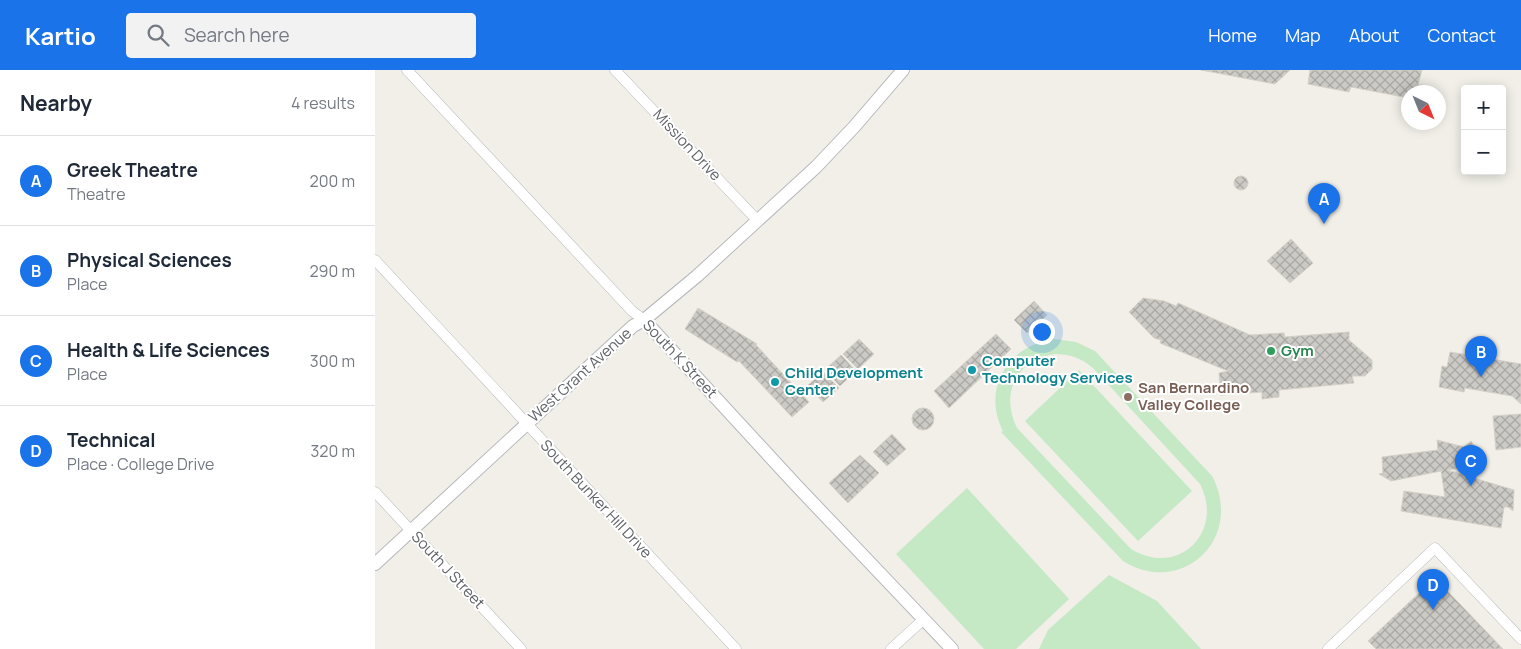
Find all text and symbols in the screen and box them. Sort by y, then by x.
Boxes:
search box [126,13,476,58]
text: Kartio [25,19,96,52]
icon: search [144,21,172,49]
text: Search here [184,22,290,48]
text: Home [1208,23,1257,47]
text: Map [1285,23,1321,47]
text: About [1349,23,1399,47]
text: Contact [1427,23,1496,47]
north arrow [1401,85,1446,130]
map controls [1461,85,1506,175]
button: + [1461,85,1506,130]
text: Nearby [20,89,92,117]
text: 4 results [291,92,355,114]
street label: Mission Drive [649,104,726,185]
button: − [1461,130,1506,175]
text: Greek Theatre [67,157,198,183]
text: A [31,170,41,192]
text: 200 m [310,170,355,192]
text: Theatre [67,183,126,205]
pin: A [1308,183,1340,224]
text: Physical Sciences [67,247,232,273]
text: B [31,260,41,282]
text: 290 m [309,260,355,282]
text: Place [67,273,107,295]
street label: South K Street [638,315,722,403]
your location [1029,319,1055,345]
street label: West Grant Avenue [524,322,636,427]
pin: B [1465,336,1497,377]
text: Health & Life Sciences [67,337,270,363]
place label: Gym [1281,340,1314,361]
marker: Gym [1265,345,1277,357]
text: C [30,350,42,372]
text: 300 m [310,350,355,372]
place label: Computer Technology Services [982,350,1133,388]
place label: Child Development Center [785,362,923,400]
text: Place [67,363,107,385]
marker: Computer Technology Services [966,364,978,376]
marker: Child Development Center [769,376,781,388]
place label: San Bernardino Valley College [1138,377,1249,415]
marker: San Bernardino Valley College [1122,391,1134,403]
text: Technical [67,427,156,453]
street label: South Bunker Hill Drive [536,435,657,563]
text: D [30,440,42,462]
text: 320 m [311,440,355,462]
pin: C [1455,445,1487,486]
text: Place · College Drive [67,453,214,475]
street label: South J Street [407,526,490,613]
pin: D [1417,569,1449,610]

